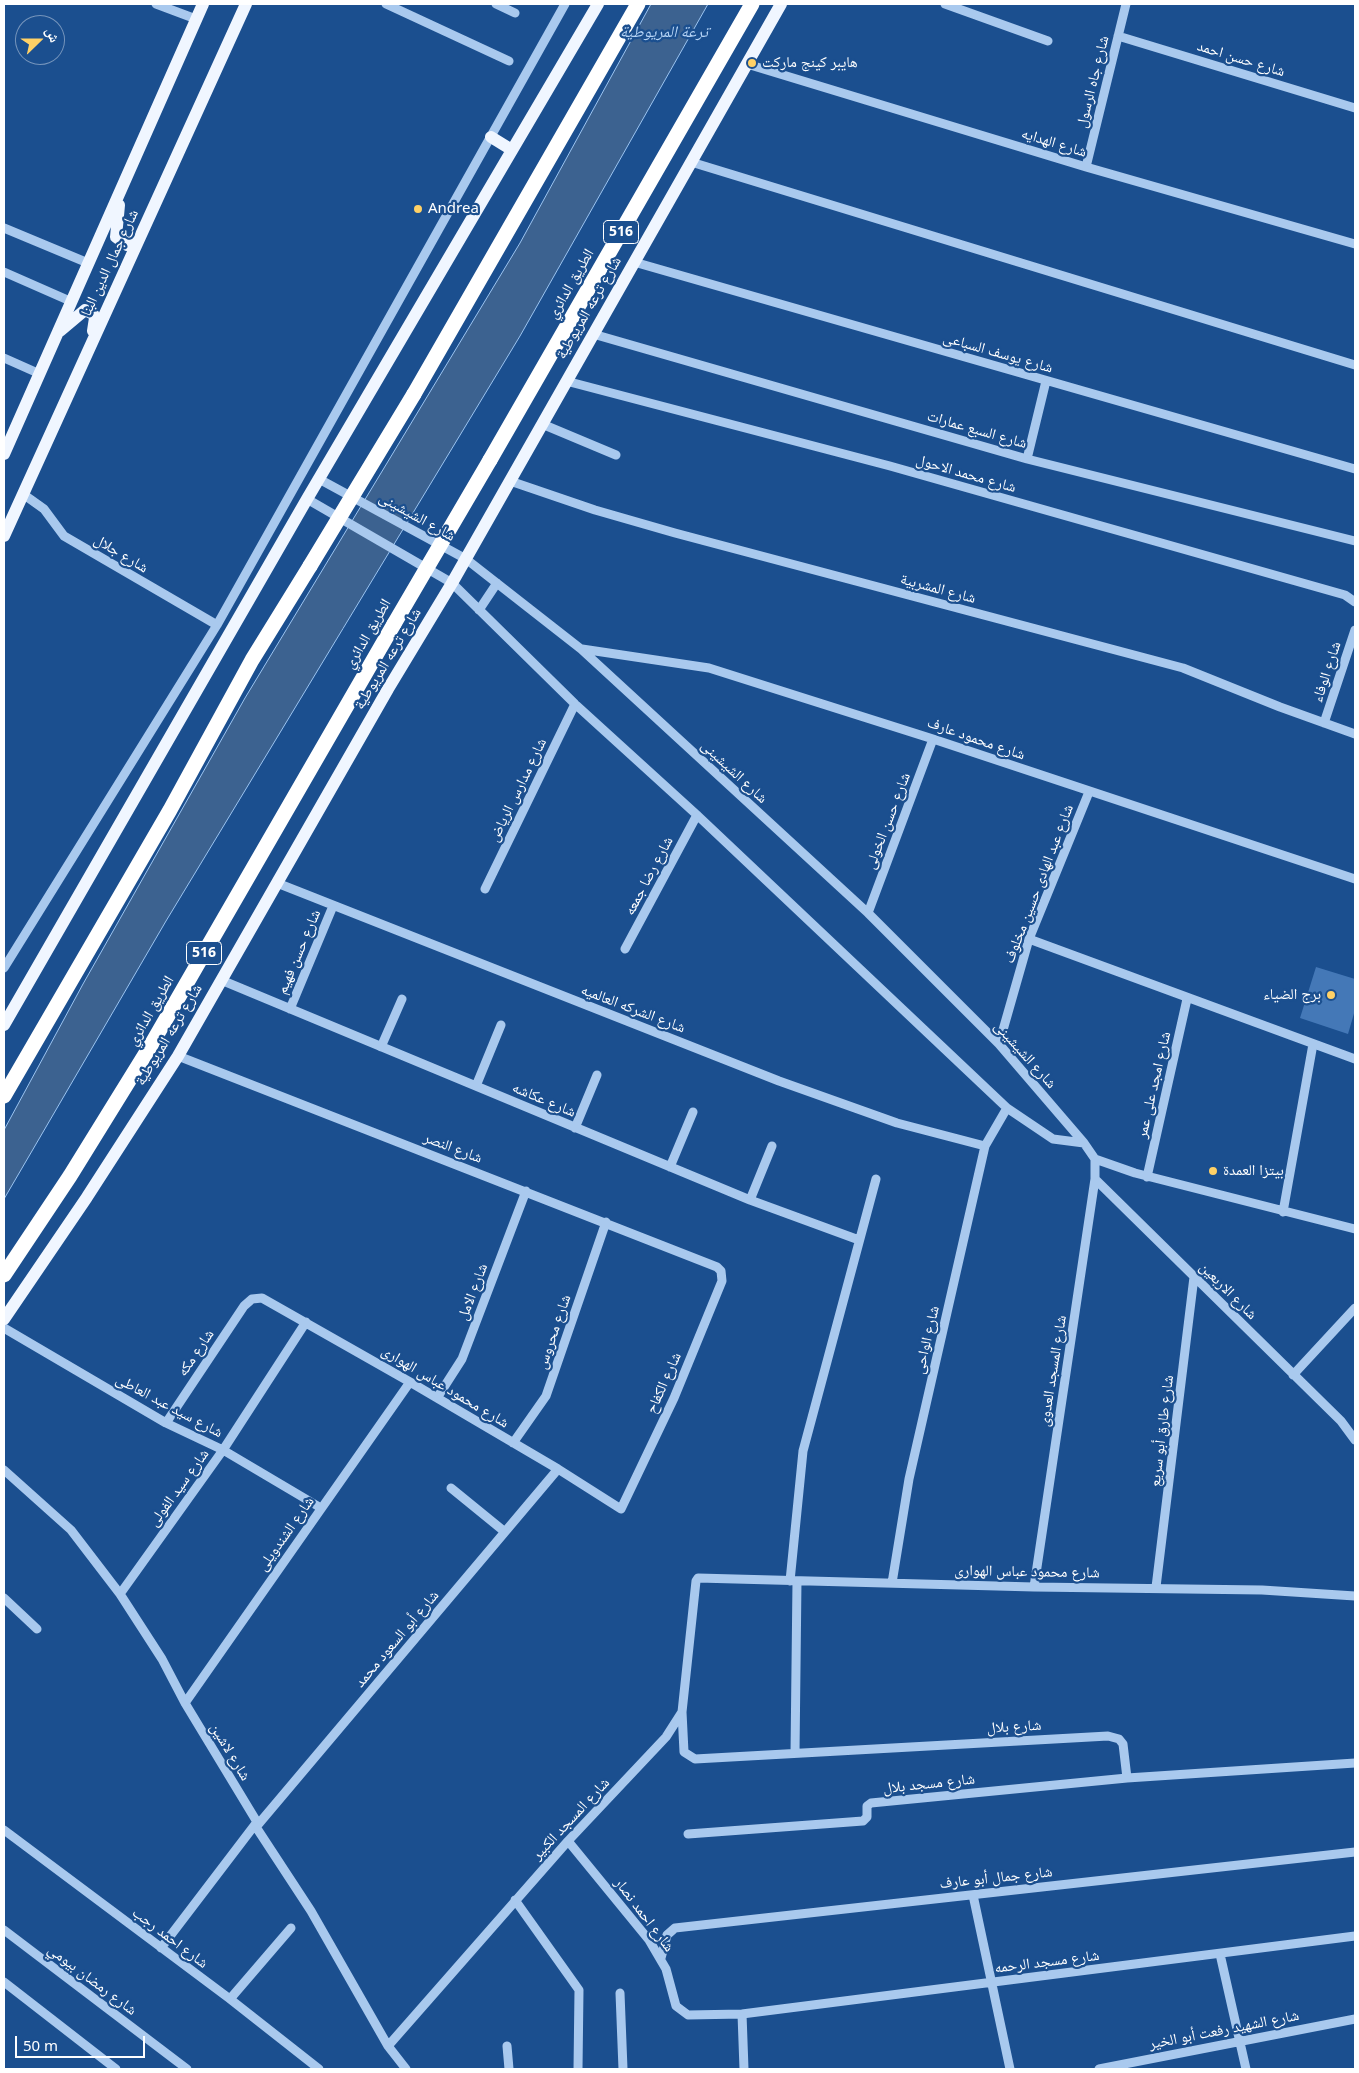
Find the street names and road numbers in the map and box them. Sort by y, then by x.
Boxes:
street label: شارع جاه الرسول [1073,34,1113,130]
street label: شارع حسن احمد [1195,37,1287,81]
street label: شارع الهدايه [1019,125,1089,161]
street label: شارع جمال الدين البنا [77,207,143,319]
road number: 516 [604,220,638,243]
street label: الطريق الدائري [544,246,598,322]
street label: شارع ترعه المريوطية [552,254,626,362]
street label: شارع يوسف السباعى [941,329,1055,377]
street label: شارع السبع عمارات [925,407,1029,453]
street label: شارع محمد الاحول [914,451,1018,497]
street label: شارع الشيشينى [376,489,458,545]
street label: شارع جلال [91,531,151,577]
street label: شارع المشربية [898,570,978,608]
street label: الطريق الدائري [341,596,395,672]
street label: شارع ترعه المريوطية [351,605,425,713]
street label: شارع الوفاء [1309,639,1345,705]
street label: شارع محمود عارف [925,714,1027,764]
street label: شارع مدارس الرياض [485,735,551,845]
street label: شارع الشيشينى [697,737,771,807]
street label: شارع حسن الخولى [861,770,915,872]
street label: شارع عبد الهادى حسين مخلوف [1000,802,1078,966]
street label: شارع رضا جمعه [621,834,677,918]
street label: شارع حسن فهيم [273,907,325,997]
road number: 516 [186,941,222,964]
street label: الطريق الدائري [124,973,178,1049]
street label: شارع ترعه المريوطية [132,981,206,1089]
street label: شارع الشركه العالميه [578,981,688,1037]
street label: شارع الشيشينى [990,1018,1060,1092]
street label: شارع امجد على عمر [1133,1030,1175,1140]
street label: شارع عكاشه [509,1079,579,1121]
street label: شارع النصر [421,1129,485,1167]
street label: شارع الاربعين [1195,1258,1261,1324]
street label: شارع الامل [454,1261,492,1323]
street label: شارع محروس [533,1292,575,1372]
street label: شارع الواحى [910,1304,944,1376]
street label: شارع المسجد العدوى [1035,1314,1071,1428]
street label: شارع مكه [174,1326,218,1380]
street label: شارع محمود عباس الهوارى [378,1342,512,1432]
street label: شارع الكفاح [643,1350,685,1416]
street label: شارع سيد عبد العاطى [112,1370,226,1442]
street label: شارع طارق أبو سريع [1146,1374,1178,1488]
street label: شارع سيد الفولى [145,1446,213,1530]
street label: شارع الشندويلى [254,1493,318,1575]
street label: شارع محمود عباس الهوارى [954,1562,1100,1582]
street label: شارع أبو السعود محمد [351,1587,443,1691]
street label: شارع بلال [986,1717,1042,1737]
street label: شارع لاشين [206,1720,254,1784]
street label: شارع مسجد بلال [882,1770,976,1798]
street label: شارع المسجد الكبير [528,1774,614,1864]
street label: شارع جمال أبو عارف [939,1863,1053,1893]
street label: شارع احمد نصار [610,1874,678,1956]
street label: شارع احمد رجب [129,1904,211,1972]
street label: شارع رمضان بيومي [44,1941,140,2019]
street label: شارع مسجد الرحمه [994,1947,1100,1977]
street label: شارع الشهيد رفعت أبو الخير [1147,2007,1301,2053]

